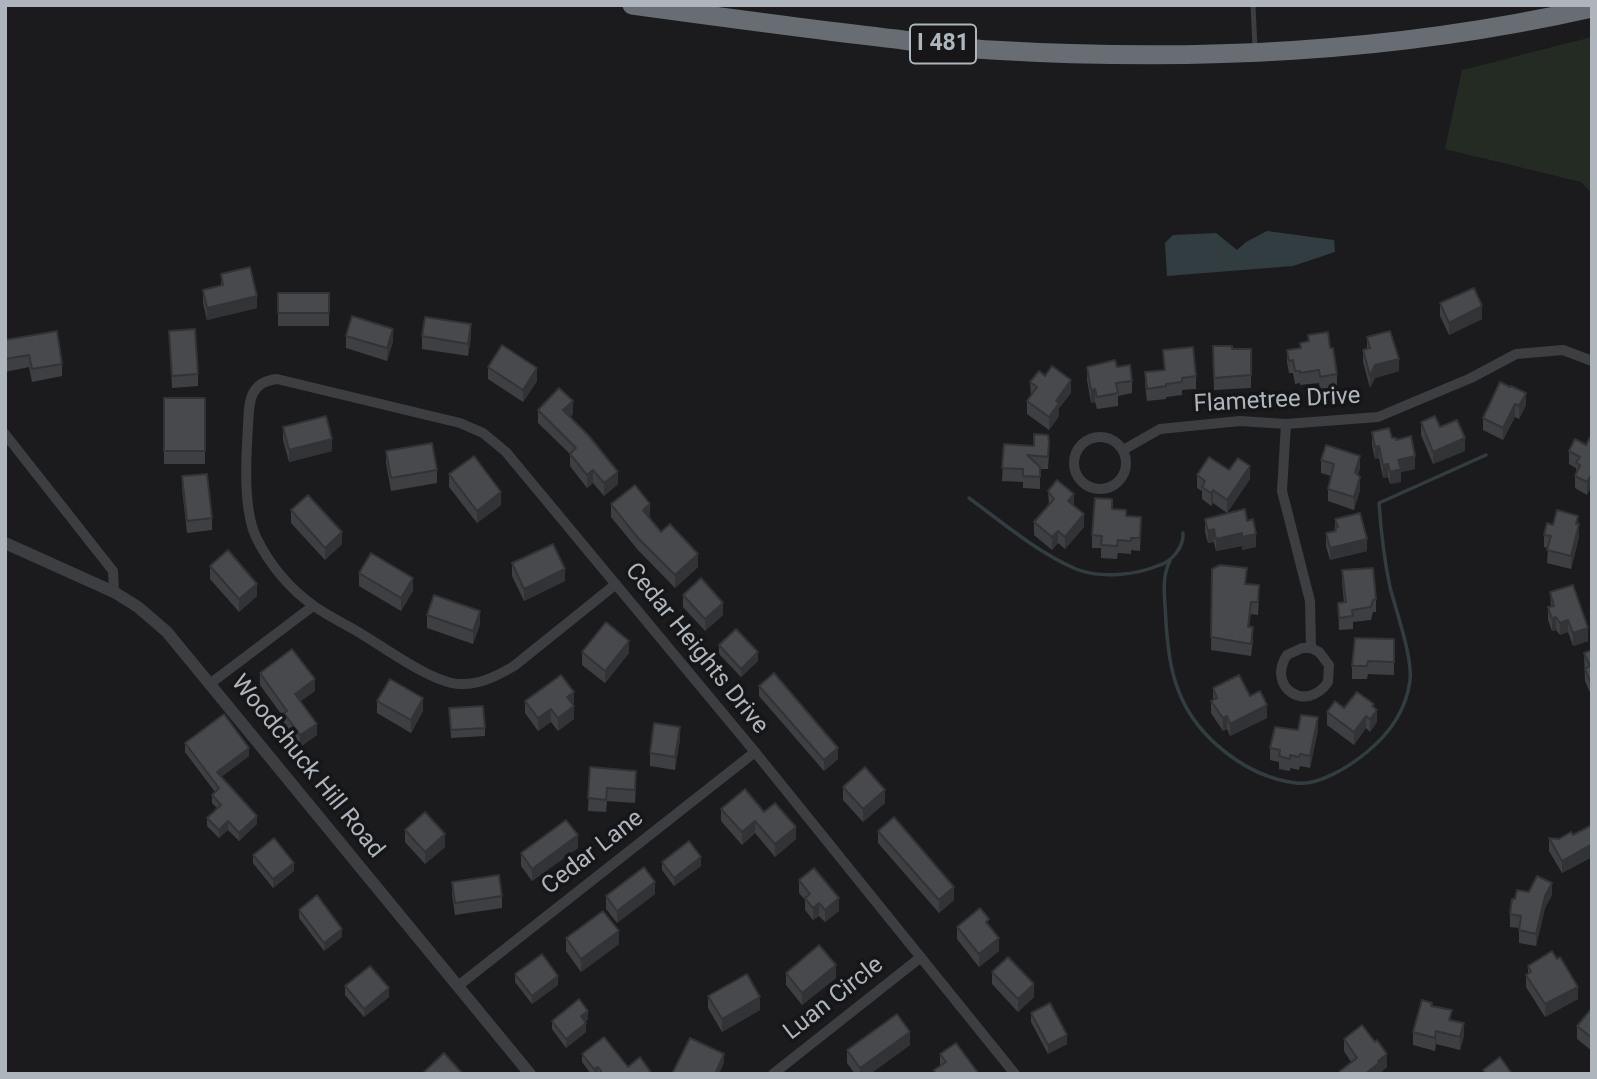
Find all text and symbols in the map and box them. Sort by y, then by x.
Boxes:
road number: I 481 [910,24,976,64]
street label: Flametree Drive [1193,382,1361,420]
street label: Cedar Heights Drive [618,558,774,740]
street label: Woodchuck Hill Road [224,670,390,864]
street label: Cedar Lane [536,804,650,902]
street label: Luan Circle [778,951,890,1047]

